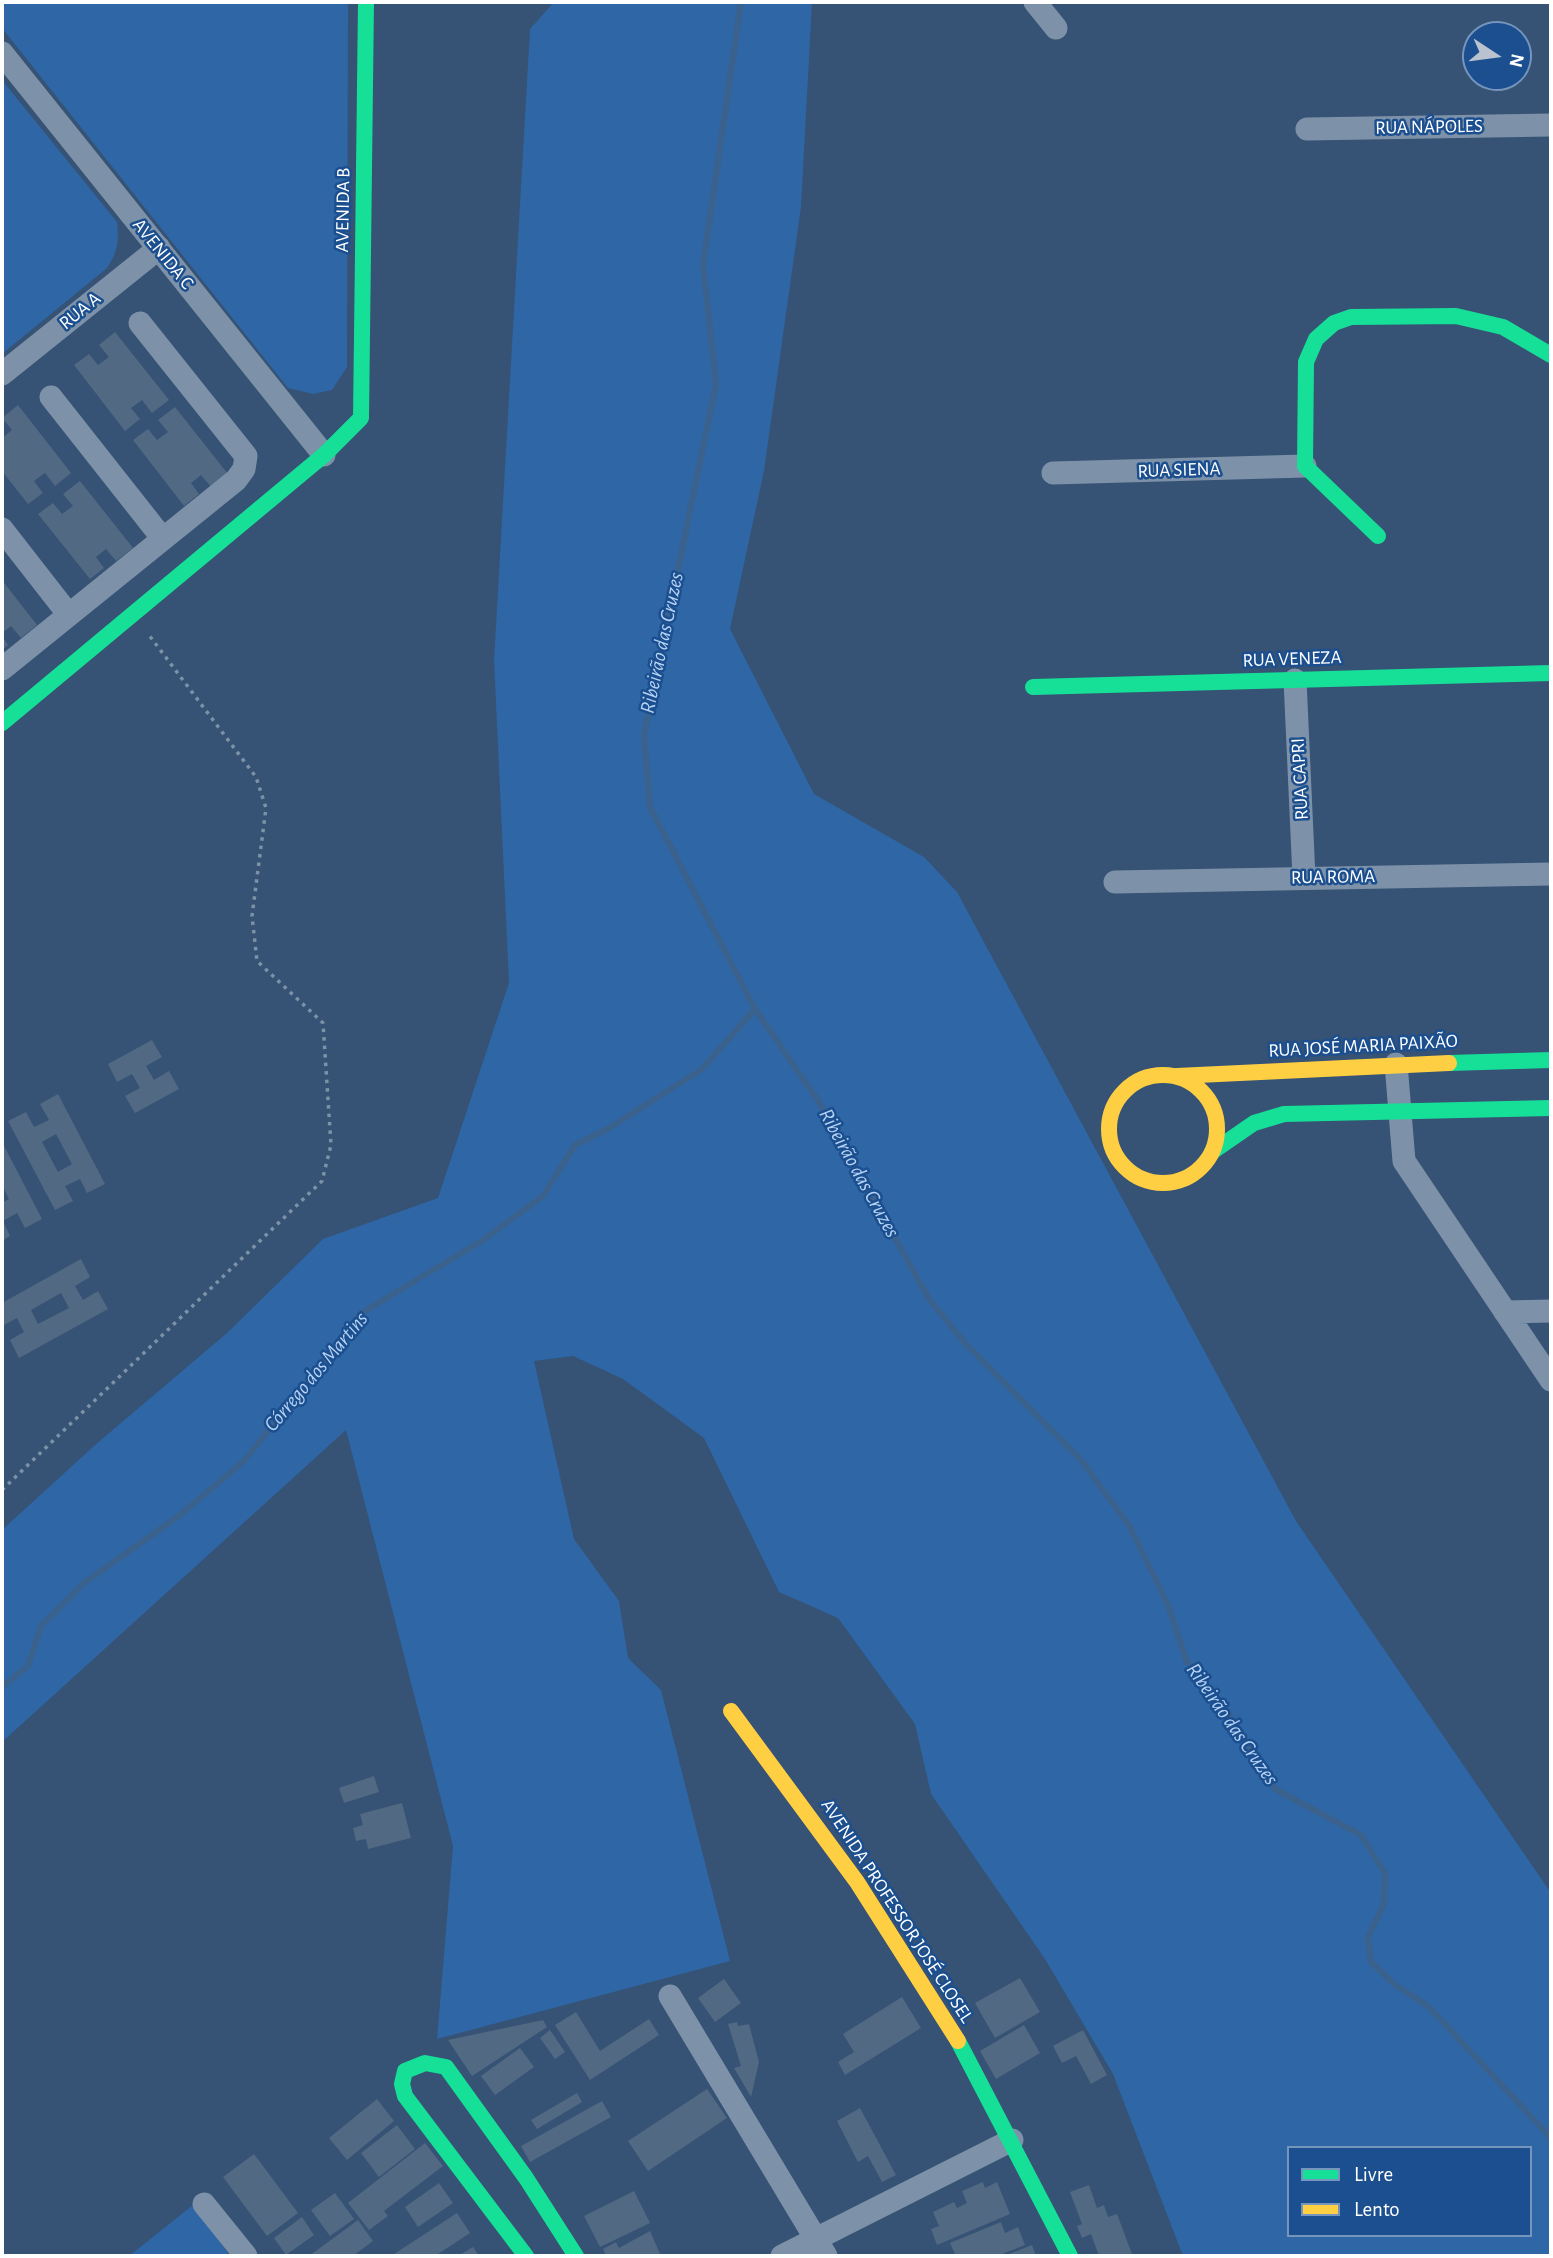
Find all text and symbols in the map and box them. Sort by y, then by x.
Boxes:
north arrow [1462,21,1532,91]
text: N [1505,52,1527,69]
street label: RUA NÁPOLES [1375,115,1483,139]
street label: AVENIDA B [331,167,355,253]
street label: AVENIDA C [128,214,198,294]
street label: RUA A [55,287,105,335]
street label: RUA SIENA [1137,457,1221,483]
water label: Ribeirão das Cruzes [635,570,689,716]
street label: RUA VENEZA [1242,646,1342,672]
street label: RUA CAPRI [1286,737,1314,821]
street label: RUA ROMA [1291,865,1375,889]
street label: RUA JOSÉ MARIA PAIXÃO [1268,1030,1458,1062]
water label: Ribeirão das Cruzes [813,1104,905,1242]
water label: Córrego dos Martins [259,1307,373,1437]
water label: Ribeirão das Cruzes [1181,1658,1283,1790]
street label: AVENIDA PROFESSOR JOSÉ CLOSEL [816,1795,978,2027]
legend [1287,2146,1532,2237]
text: Livre [1354,2164,1393,2185]
text: Lento [1354,2199,1400,2220]

